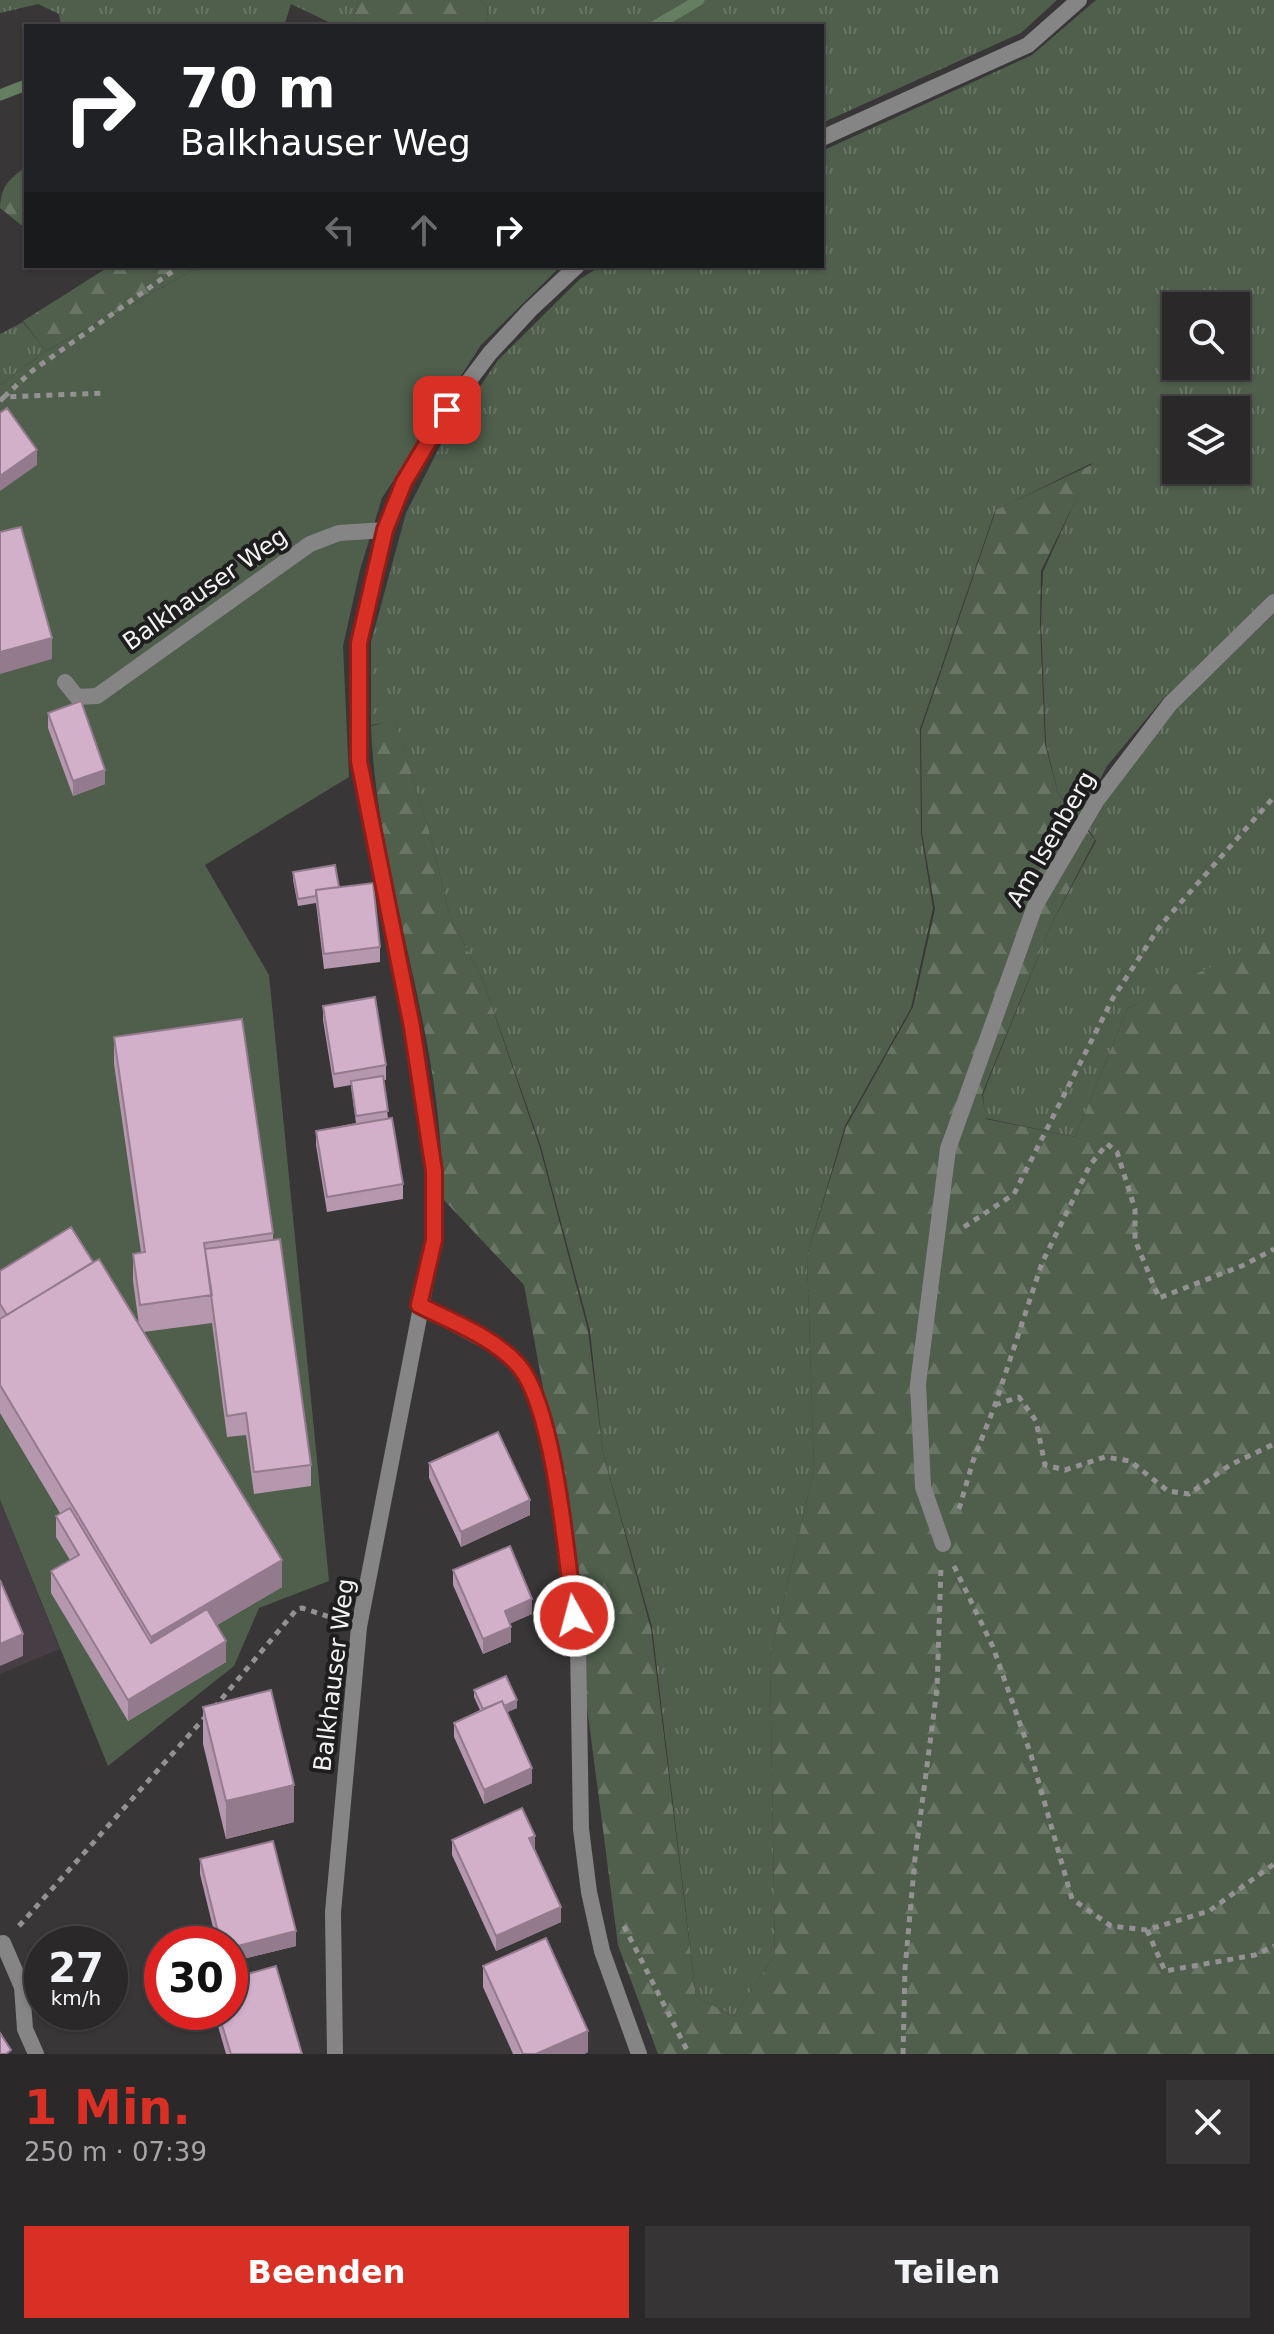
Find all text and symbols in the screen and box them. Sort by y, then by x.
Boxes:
text: 70 m [180,55,336,120]
icon: right [48,56,152,160]
text: Balkhauser Weg [180,122,471,163]
icon: left [318,208,362,252]
icon: ahead [402,208,446,252]
icon: right [486,208,530,252]
map controls [1162,292,1250,484]
button: search [1162,292,1250,380]
pin [413,376,481,444]
icon: arrive [425,388,469,432]
button: layers [1162,396,1250,484]
street label: Balkhauser Weg [118,522,292,656]
street label: Am Isenberg [1001,766,1101,912]
position arrow [532,1574,616,1658]
street label: Balkhauser Weg [308,1577,360,1773]
speed limit sign: 30 [144,1926,248,2030]
text: 27 [48,1945,104,1991]
text: km/h [51,1986,101,2010]
text: 1 Min. [24,2079,191,2135]
button: close [1166,2080,1250,2164]
text: 250 m · 07:39 [24,2137,207,2167]
button: Beenden [24,2226,629,2318]
button: Teilen [645,2226,1250,2318]

